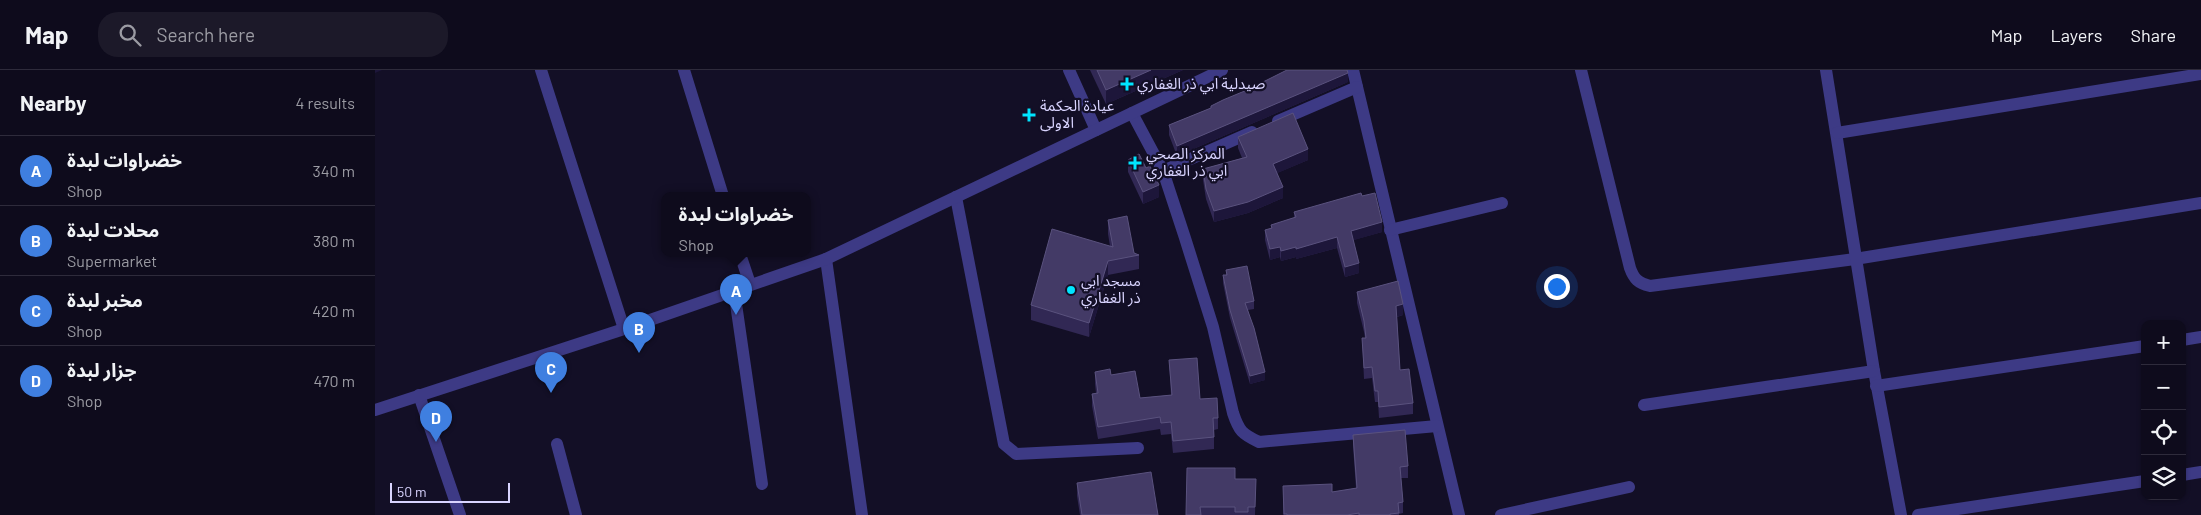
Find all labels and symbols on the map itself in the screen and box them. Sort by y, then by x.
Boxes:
place label: صيدلية ابي ذر الغفاري [1137,74,1265,95]
marker: صيدلية ابي ذر الغفاري [1121,78,1133,90]
place label: عيادة الحكمة الاولى [1040,96,1115,132]
marker: عيادة الحكمة الاولى [1022,108,1036,122]
place label: المركز الصحي ابي ذر الغفاري [1146,144,1227,182]
marker: المركز الصحي ابي ذر الغفاري [1128,156,1142,170]
place label: مسجد ابي ذر الغفاري [1081,271,1141,309]
pin: A [720,274,752,315]
your location [1544,274,1570,300]
marker: مسجد ابي ذر الغفاري [1065,284,1077,296]
pin: B [623,312,655,353]
pin: C [535,352,567,393]
pin: D [420,401,452,442]
scale bar [390,480,510,503]

